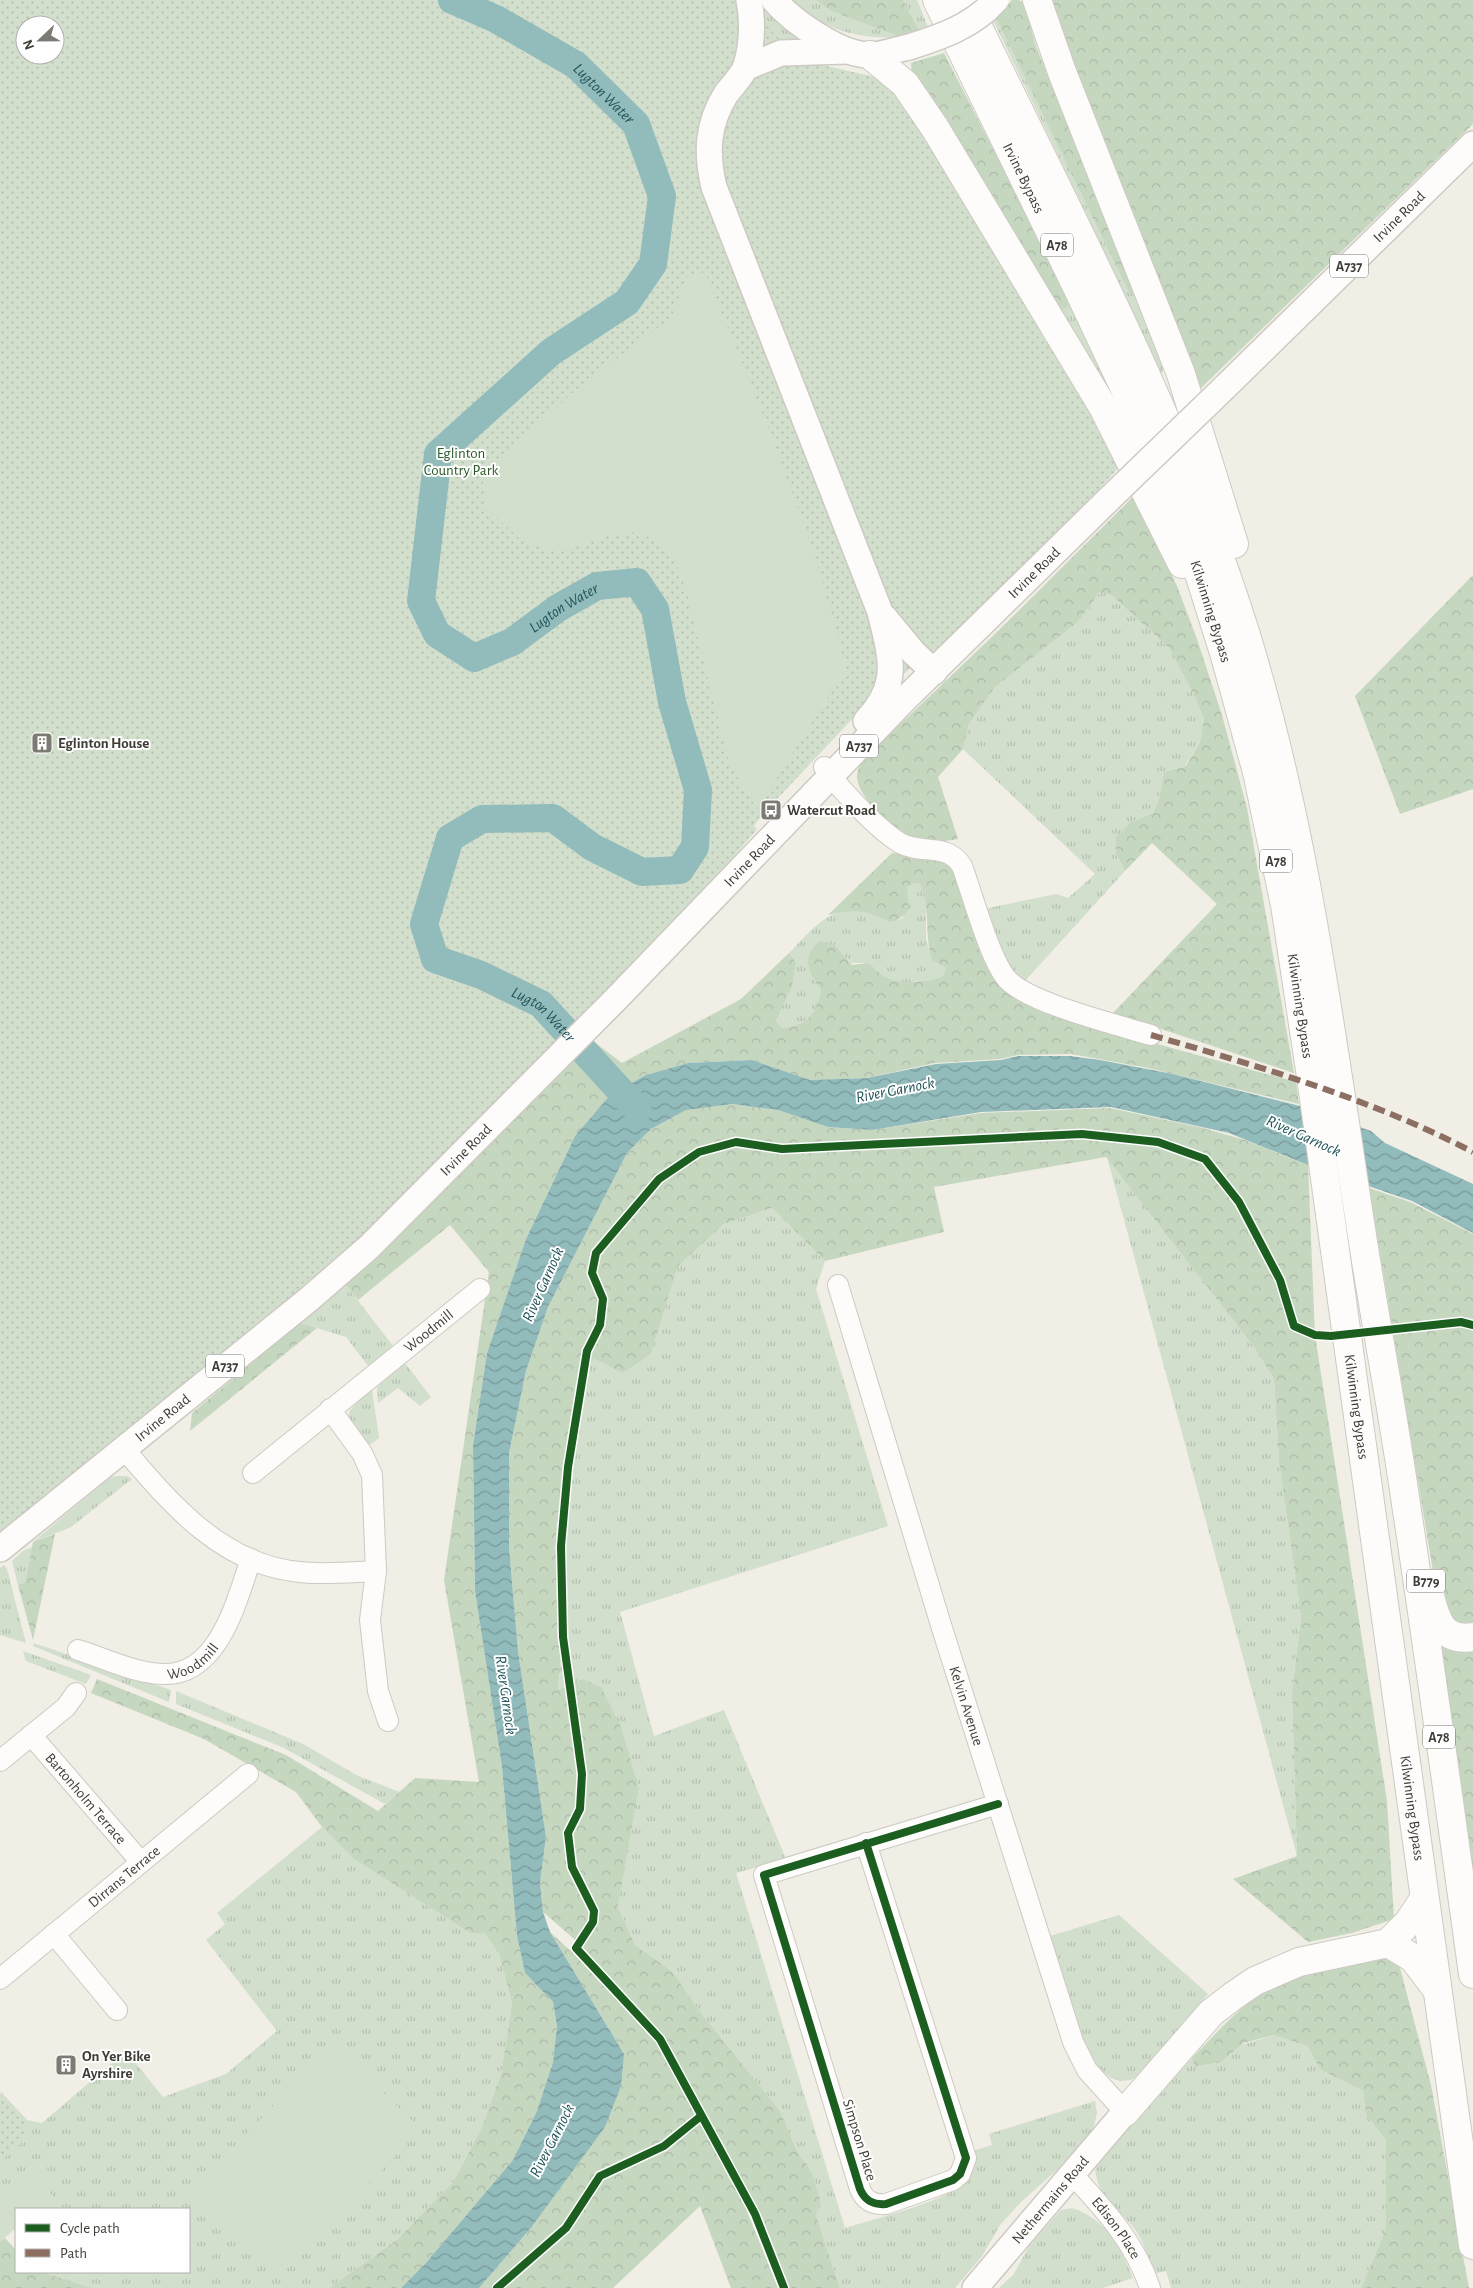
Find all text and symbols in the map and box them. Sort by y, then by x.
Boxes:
north arrow [15,15,65,65]
text: N [21,37,37,52]
water label: Lugton Water [570,60,638,127]
street label: Irvine Bypass [1000,141,1047,216]
street label: Irvine Road [1371,188,1428,245]
road number: A78 [1041,234,1073,256]
road number: A737 [1330,255,1368,278]
park label: Eglinton Country Park [424,446,499,478]
street label: Irvine Road [1005,544,1063,601]
street label: Kilwinning Bypass [1187,559,1233,664]
water label: Lugton Water [526,580,602,636]
building icon: Eglinton House [30,731,54,755]
road number: A737 [840,734,878,758]
place label: Eglinton House [58,736,149,751]
bus stop icon: Watercut Road [759,798,783,822]
place label: Watercut Road [787,803,876,818]
street label: Irvine Road [721,832,778,890]
road number: A78 [1260,849,1292,872]
street label: Kilwinning Bypass [1284,952,1315,1059]
water label: Lugton Water [509,984,579,1046]
water label: River Garnock [855,1075,936,1105]
water label: River Garnock [1264,1112,1343,1159]
street label: Irvine Road [438,1121,495,1179]
water label: River Garnock [519,1245,566,1324]
street label: Woodmill [401,1307,456,1355]
street label: Kilwinning Bypass [1342,1353,1371,1460]
road number: A737 [206,1354,244,1378]
street label: Irvine Road [132,1391,193,1445]
road number: B779 [1407,1570,1445,1592]
street label: Woodmill [166,1641,222,1682]
water label: River Garnock [493,1655,519,1736]
street label: Kelvin Avenue [946,1664,986,1748]
road number: A78 [1423,1725,1455,1748]
street label: Bartonholm Terrace [42,1750,129,1847]
street label: Kilwinning Bypass [1397,1755,1427,1862]
street label: Dirrans Terrace [86,1843,163,1911]
place label: On Yer Bike Ayrshire [82,2049,151,2081]
building icon: On Yer Bike Ayrshire [54,2053,78,2077]
street label: Simpson Place [840,2098,879,2183]
water label: River Garnock [527,2101,577,2180]
street label: Nethermains Road [1009,2153,1092,2247]
street label: Edison Place [1089,2194,1143,2262]
legend [15,2208,190,2273]
text: Cycle path [60,2221,120,2236]
text: Path [60,2246,87,2261]

